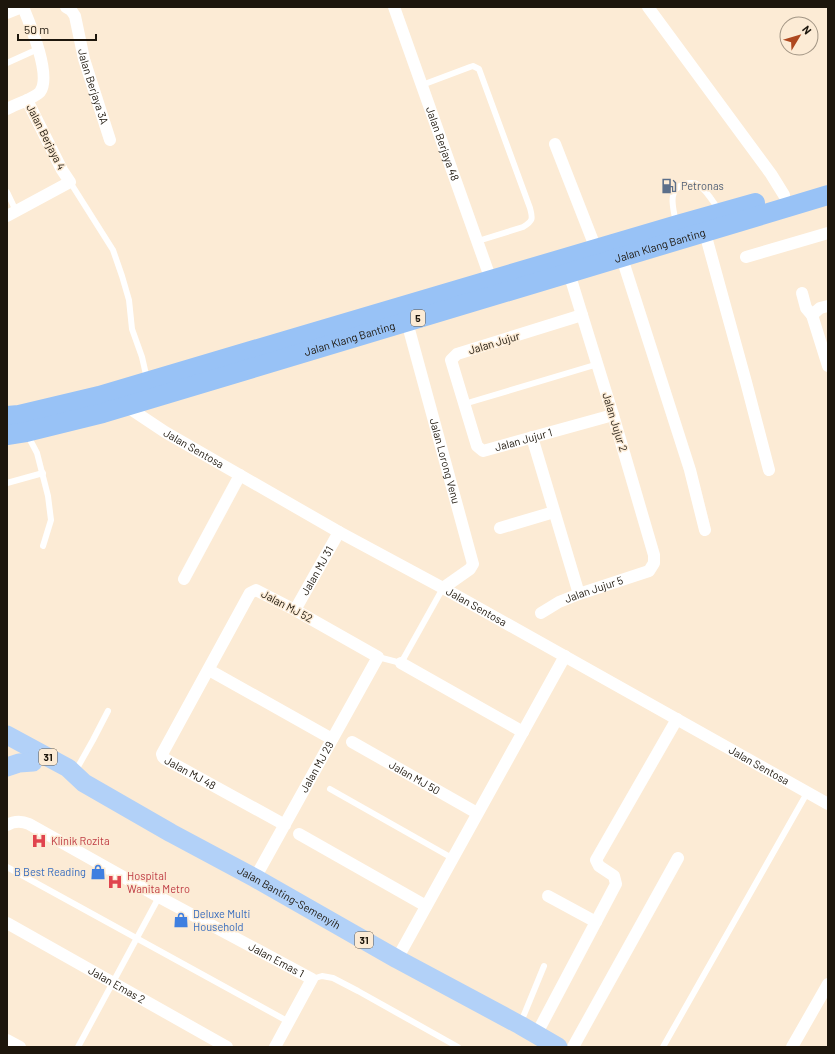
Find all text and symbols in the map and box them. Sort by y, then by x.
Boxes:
scale bar [18,16,96,42]
north arrow [779,16,819,56]
text: 50 m [24,22,49,36]
text: N [800,23,815,36]
street label: Jalan Berjaya 3A [76,48,112,126]
street label: Jalan Berjaya 4 [24,102,69,172]
street label: Jalan Berjaya 48 [424,105,462,183]
fuel station icon: Petronas [660,177,678,195]
place label: Petronas [681,179,724,192]
street label: Jalan Klang Banting [613,225,707,265]
road number: 5 [411,310,425,326]
street label: Jalan Klang Banting [302,319,397,358]
street label: Jalan Jujur [467,329,521,356]
street label: Jalan Jujur 2 [600,391,631,453]
street label: Jalan Lorong Venu [427,417,463,505]
street label: Jalan Jujur 1 [493,425,554,453]
street label: Jalan Sentosa [162,426,226,470]
street label: Jalan MJ 31 [298,544,336,597]
street label: Jalan Jujur 5 [562,573,625,605]
street label: Jalan Sentosa [444,584,509,628]
street label: Jalan MJ 52 [259,587,315,625]
street label: Jalan MJ 29 [297,739,336,795]
street label: Jalan Sentosa [727,743,792,787]
road number: 31 [39,749,57,765]
street label: Jalan MJ 48 [162,753,219,792]
street label: Jalan MJ 50 [387,757,443,797]
hospital icon: Klinik Rozita [30,832,48,850]
place label: Klinik Rozita [51,834,110,847]
shop icon: B Best Reading [89,863,107,881]
street label: Jalan Banting-Semenyih [235,863,343,931]
place label: B Best Reading [14,865,86,878]
place label: Hospital Wanita Metro [127,869,190,895]
hospital icon: Hospital Wanita Metro [106,873,124,891]
place label: Deluxe Multi Household [193,907,250,933]
shop icon: Deluxe Multi Household [172,911,190,929]
road number: 31 [355,932,373,948]
street label: Jalan Emas 1 [247,939,307,980]
street label: Jalan Emas 2 [86,963,148,1006]

